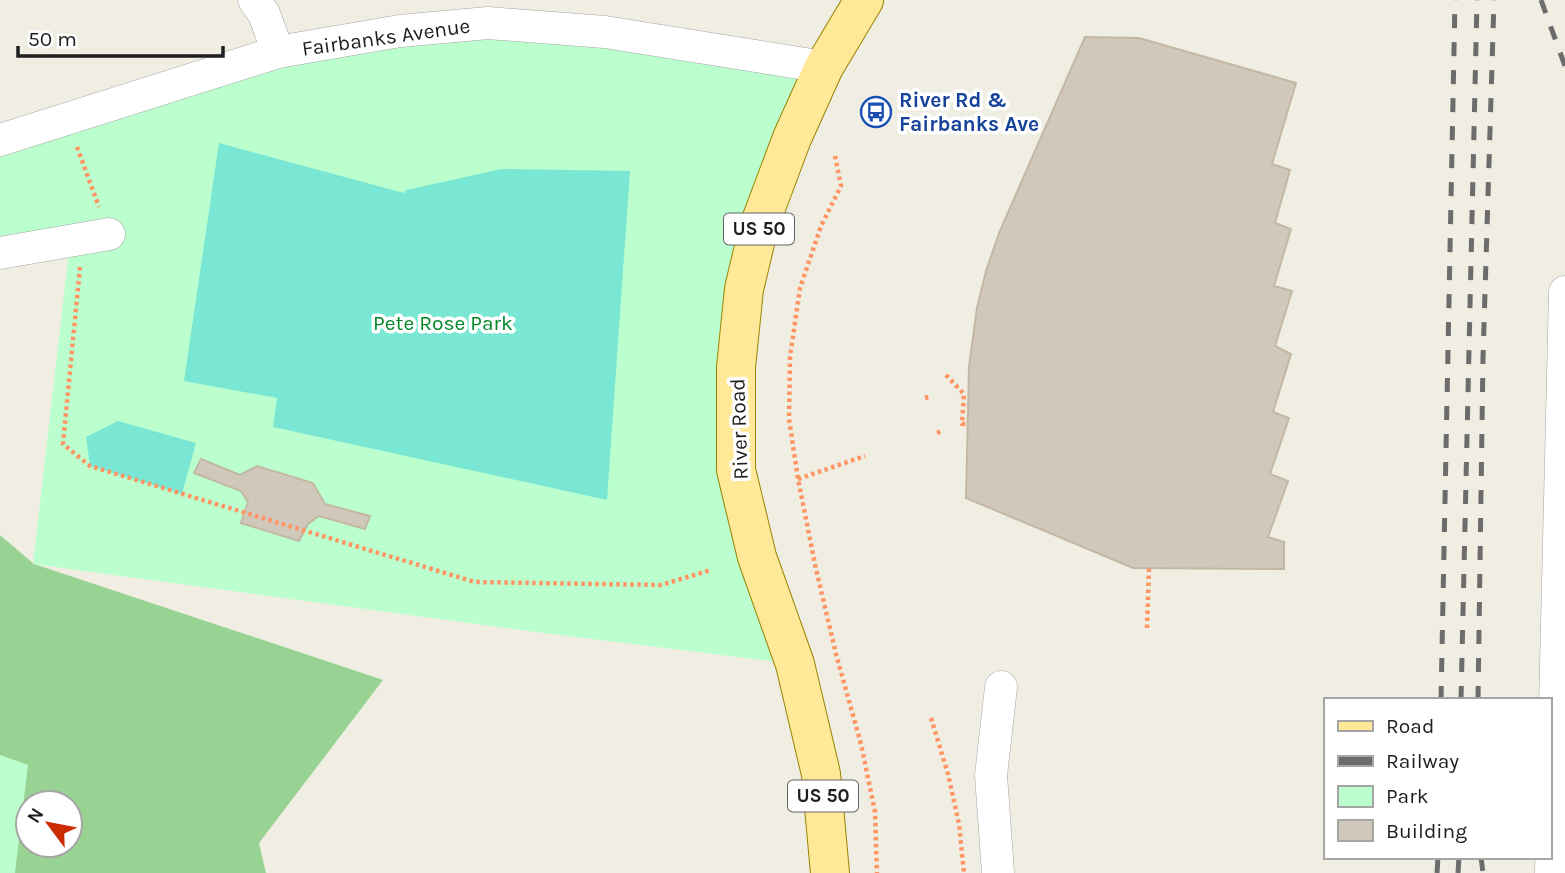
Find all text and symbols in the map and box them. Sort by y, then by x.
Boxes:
street label: Fairbanks Avenue [300,13,472,61]
scale bar [18,14,222,58]
text: 50 m [28,27,77,51]
place label: River Rd & Fairbanks Ave [899,88,1039,136]
bus stop icon: River Rd & Fairbanks Ave [859,95,893,129]
road number: US 50 [724,214,794,244]
park label: Pete Rose Park [373,311,513,335]
street label: River Road [725,378,753,480]
legend [1324,698,1551,859]
text: Road [1386,714,1434,738]
text: Railway [1386,749,1459,773]
road number: US 50 [788,780,858,811]
text: Park [1386,784,1429,808]
north arrow [14,789,84,859]
text: N [22,804,48,827]
text: Building [1386,819,1467,843]

